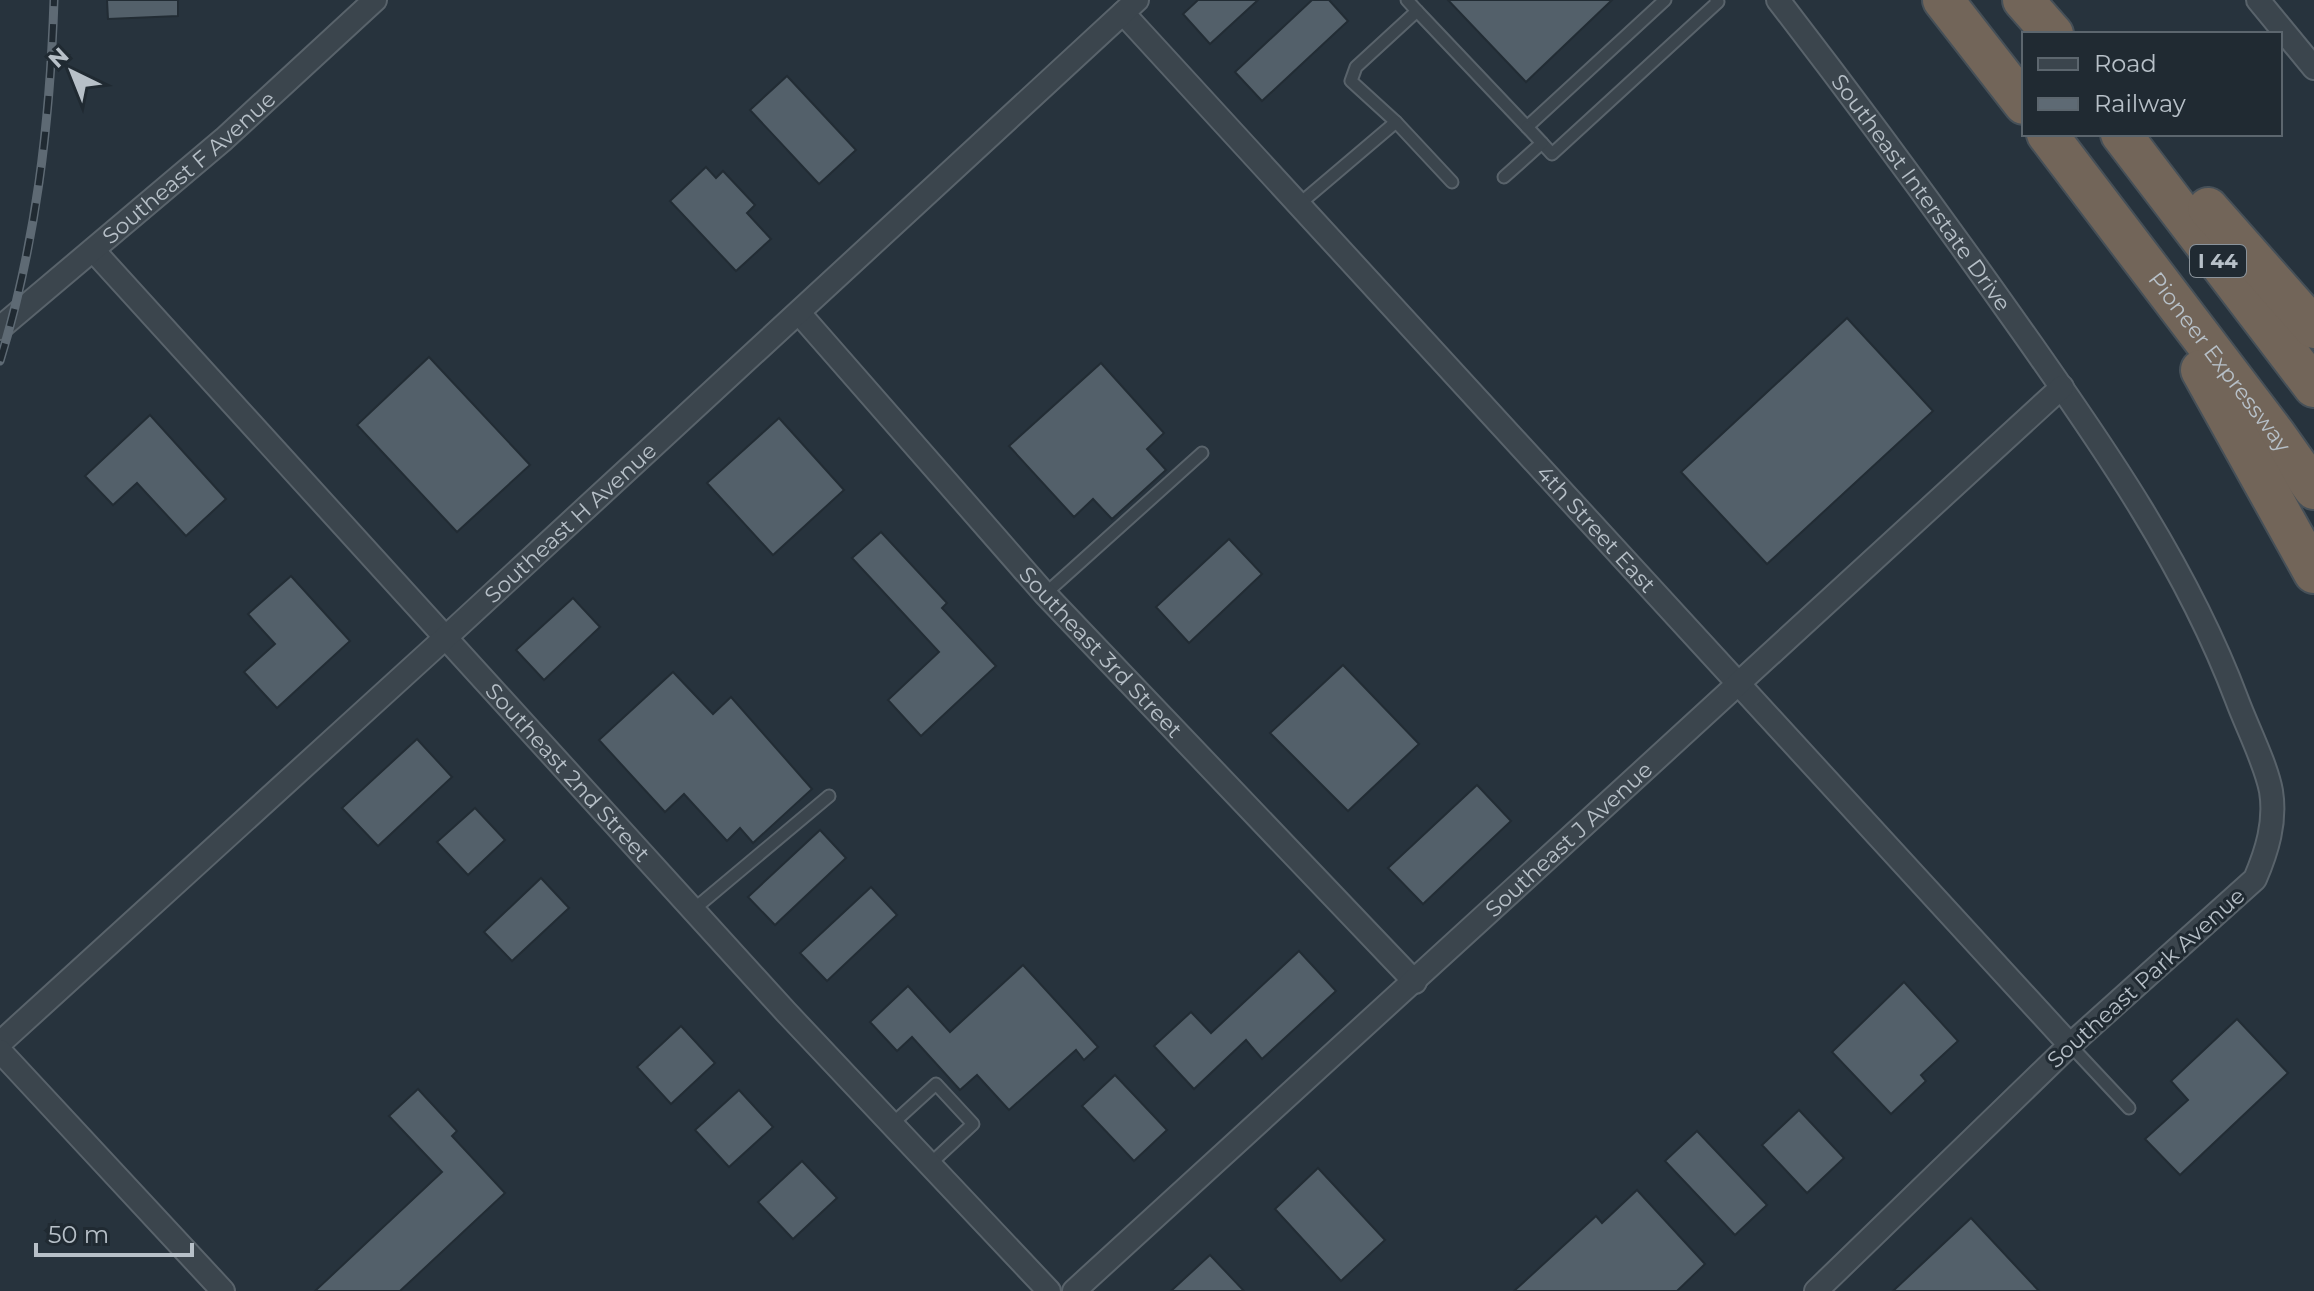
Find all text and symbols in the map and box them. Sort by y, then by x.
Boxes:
north arrow [32,32,112,112]
legend [2022,32,2282,136]
text: N [43,42,74,74]
text: Road [2094,49,2157,78]
street label: Southeast Interstate Drive [1826,69,2017,316]
street label: Southeast F Avenue [97,85,281,249]
text: Railway [2094,89,2186,118]
road number: I 44 [2190,245,2246,277]
street label: Pioneer Expressway [2143,266,2297,457]
street label: Southeast H Avenue [479,437,662,608]
street label: 4th Street East [1531,459,1662,598]
street label: Southeast 3rd Street [1014,561,1188,743]
street label: Southeast 2nd Street [480,677,656,867]
street label: Southeast J Avenue [1480,756,1658,922]
street label: Southeast Park Avenue [2042,882,2250,1074]
scale bar [36,1207,192,1257]
text: 50 m [48,1220,109,1249]

